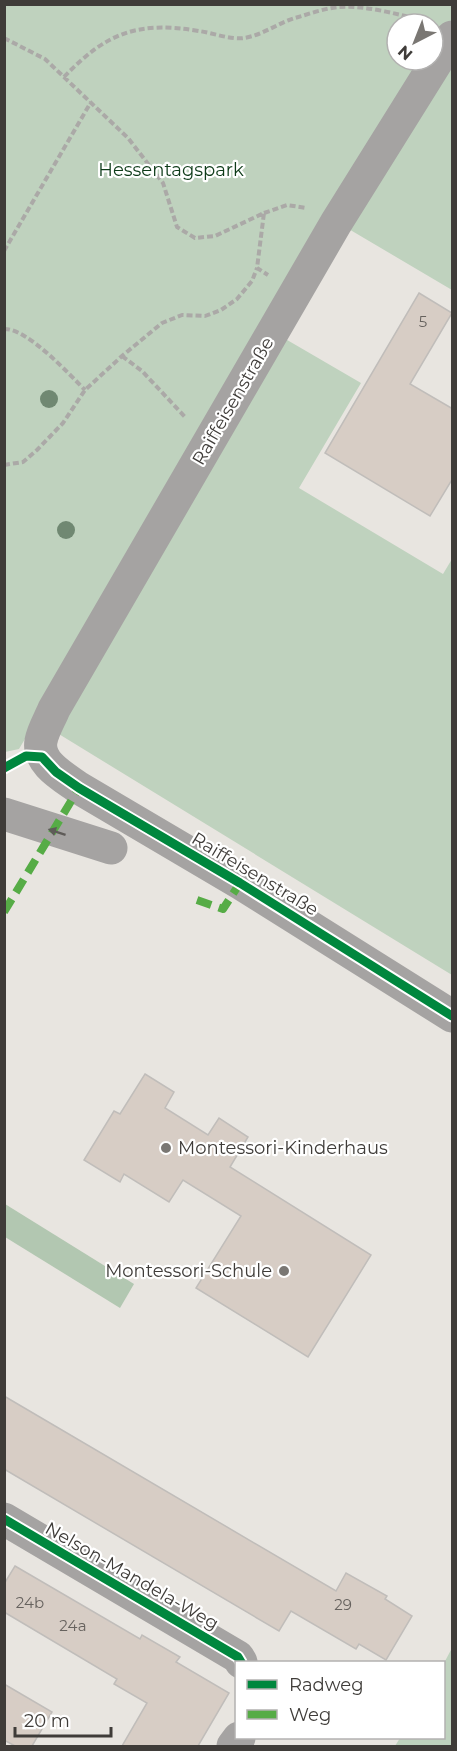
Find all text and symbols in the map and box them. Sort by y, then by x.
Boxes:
north arrow [385,12,445,72]
text: N [394,41,416,64]
park label: Hessentagspark [98,159,244,181]
house number: 5 [419,312,427,331]
street label: Raiffeisenstraße [187,333,279,469]
one-way arrow [48,827,66,836]
street label: Raiffeisenstraße [188,827,323,921]
place label: Montessori-Kinderhaus [178,1137,388,1159]
marker: Montessori-Kinderhaus [159,1141,173,1155]
place label: Montessori-Schule [105,1260,272,1282]
marker: Montessori-Schule [277,1264,291,1278]
street label: Nelson-Mandela-Weg [41,1517,223,1635]
house number: 24b [16,1593,44,1612]
house number: 29 [334,1595,352,1614]
house number: 24a [59,1616,87,1635]
legend [235,1661,445,1739]
text: Radweg [289,1674,364,1696]
scale bar [15,1700,111,1738]
text: Weg [289,1704,331,1726]
text: 20 m [24,1710,70,1732]

